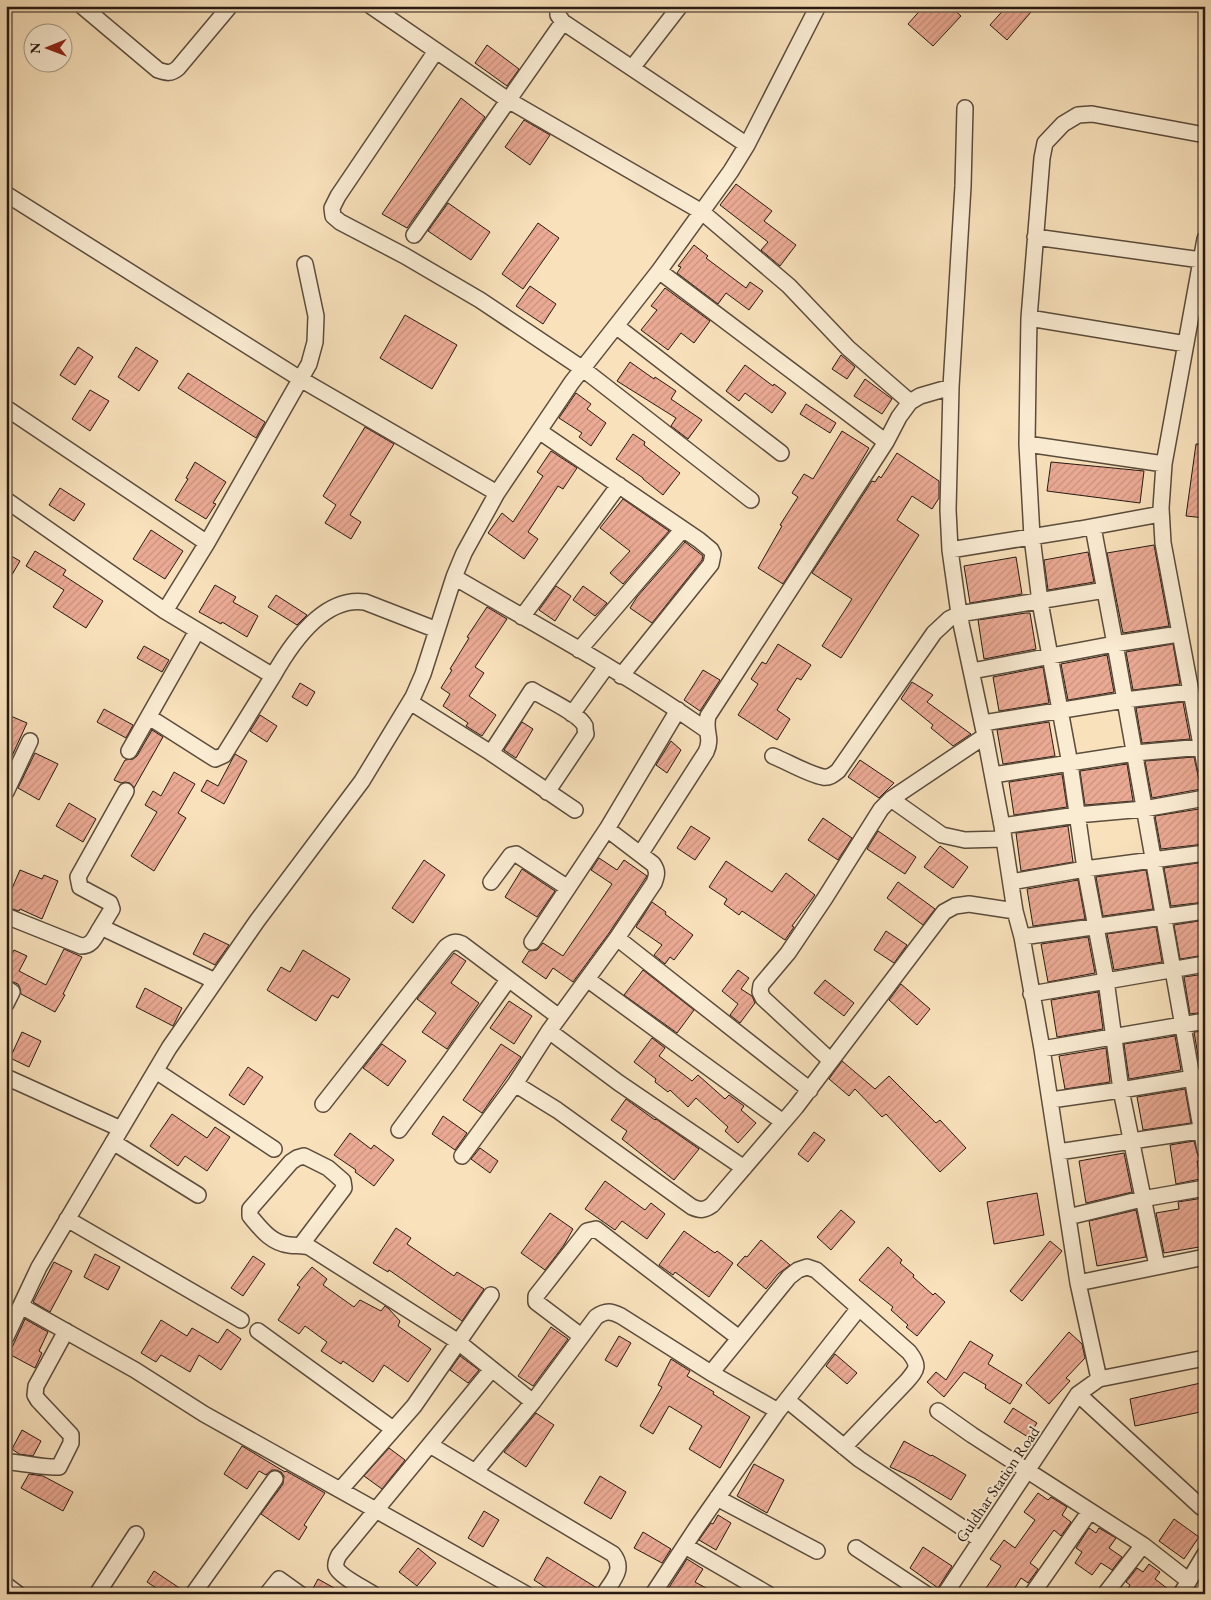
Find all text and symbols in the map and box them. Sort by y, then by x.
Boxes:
north arrow [22,22,72,72]
text: N [26,42,44,54]
street label: Guldhar Station Road [951,1421,1045,1547]

